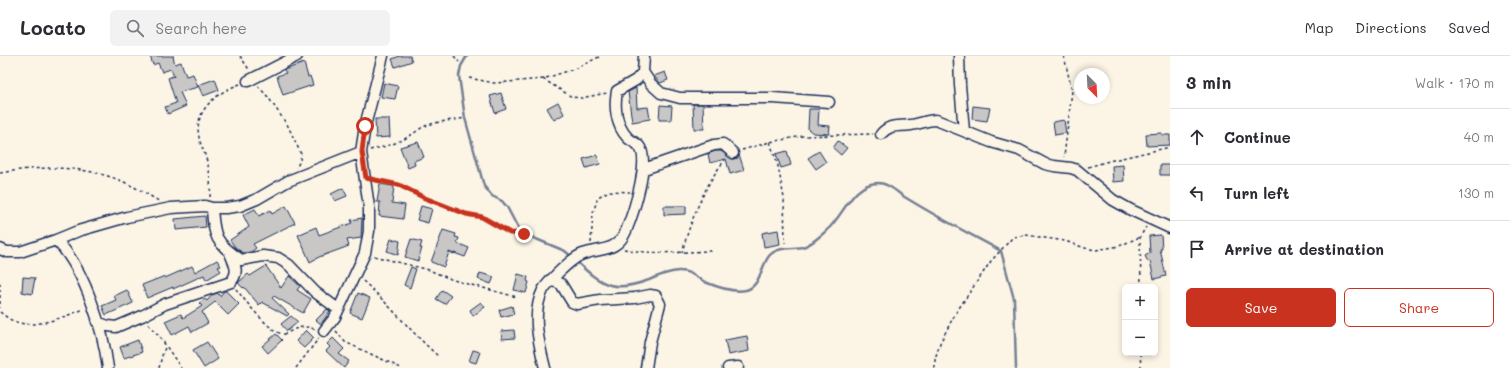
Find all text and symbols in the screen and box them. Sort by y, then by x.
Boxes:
search box [110,10,390,46]
text: Locato [20,15,86,40]
icon: search [124,17,146,39]
text: Search here [156,18,247,38]
text: Map [1305,18,1333,37]
text: Directions [1355,18,1426,37]
text: Saved [1448,18,1490,37]
north arrow [1074,68,1110,104]
text: 3 min [1186,71,1231,93]
text: Walk · 170 m [1415,74,1494,91]
route start [356,117,374,135]
icon: ahead [1186,126,1208,148]
text: Continue [1224,127,1291,147]
text: 40 m [1464,128,1494,145]
icon: left [1186,182,1208,204]
text: Turn left [1224,183,1289,203]
text: 130 m [1458,184,1494,201]
route end [515,225,533,243]
icon: arrive [1186,238,1208,260]
text: Arrive at destination [1224,239,1384,259]
map controls [1122,284,1158,356]
button: + [1122,284,1158,320]
button: Save [1186,288,1336,327]
button: Share [1344,288,1494,327]
button: − [1122,320,1158,356]

